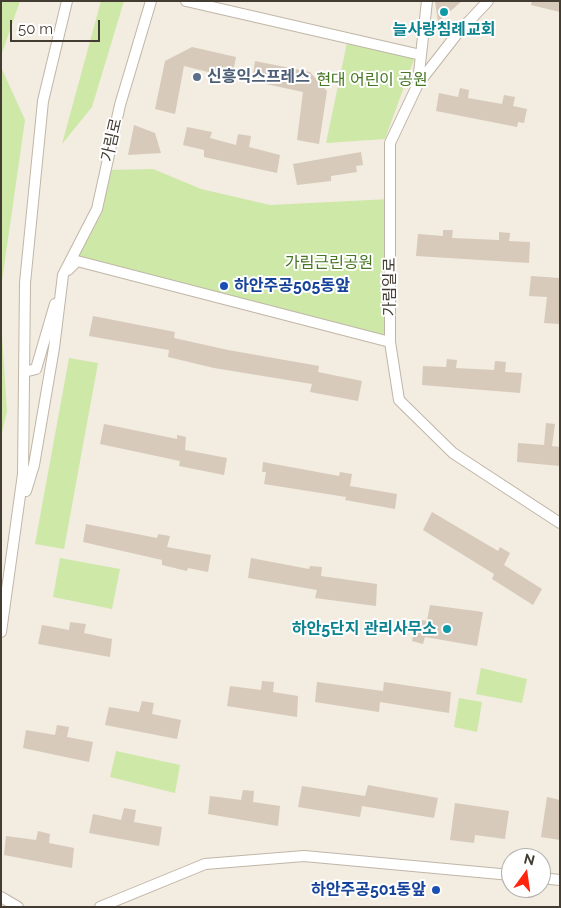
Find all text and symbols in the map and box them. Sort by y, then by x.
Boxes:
marker: 늘사랑침례교회 [438,6,450,18]
scale bar [12,10,102,42]
text: 50 m [18,20,53,38]
place label: 늘사랑침례교회 [392,20,496,40]
place label: 신흥익스프레스 [207,67,310,87]
park label: 현대 어린이 공원 [316,70,428,90]
marker: 신흥익스프레스 [191,71,203,83]
street label: 가림로 [98,116,126,164]
park label: 가림근린공원 [285,253,373,273]
street label: 가림일로 [380,258,400,316]
place label: 하안주공505동앞 [234,276,350,296]
marker: 하안주공505동앞 [218,280,230,292]
place label: 하안5단지 관리사무소 [292,619,437,639]
marker: 하안5단지 관리사무소 [441,623,453,635]
north arrow [501,848,551,898]
text: N [522,850,537,868]
place label: 하안주공501동앞 [311,880,426,900]
marker: 하안주공501동앞 [430,884,442,896]

